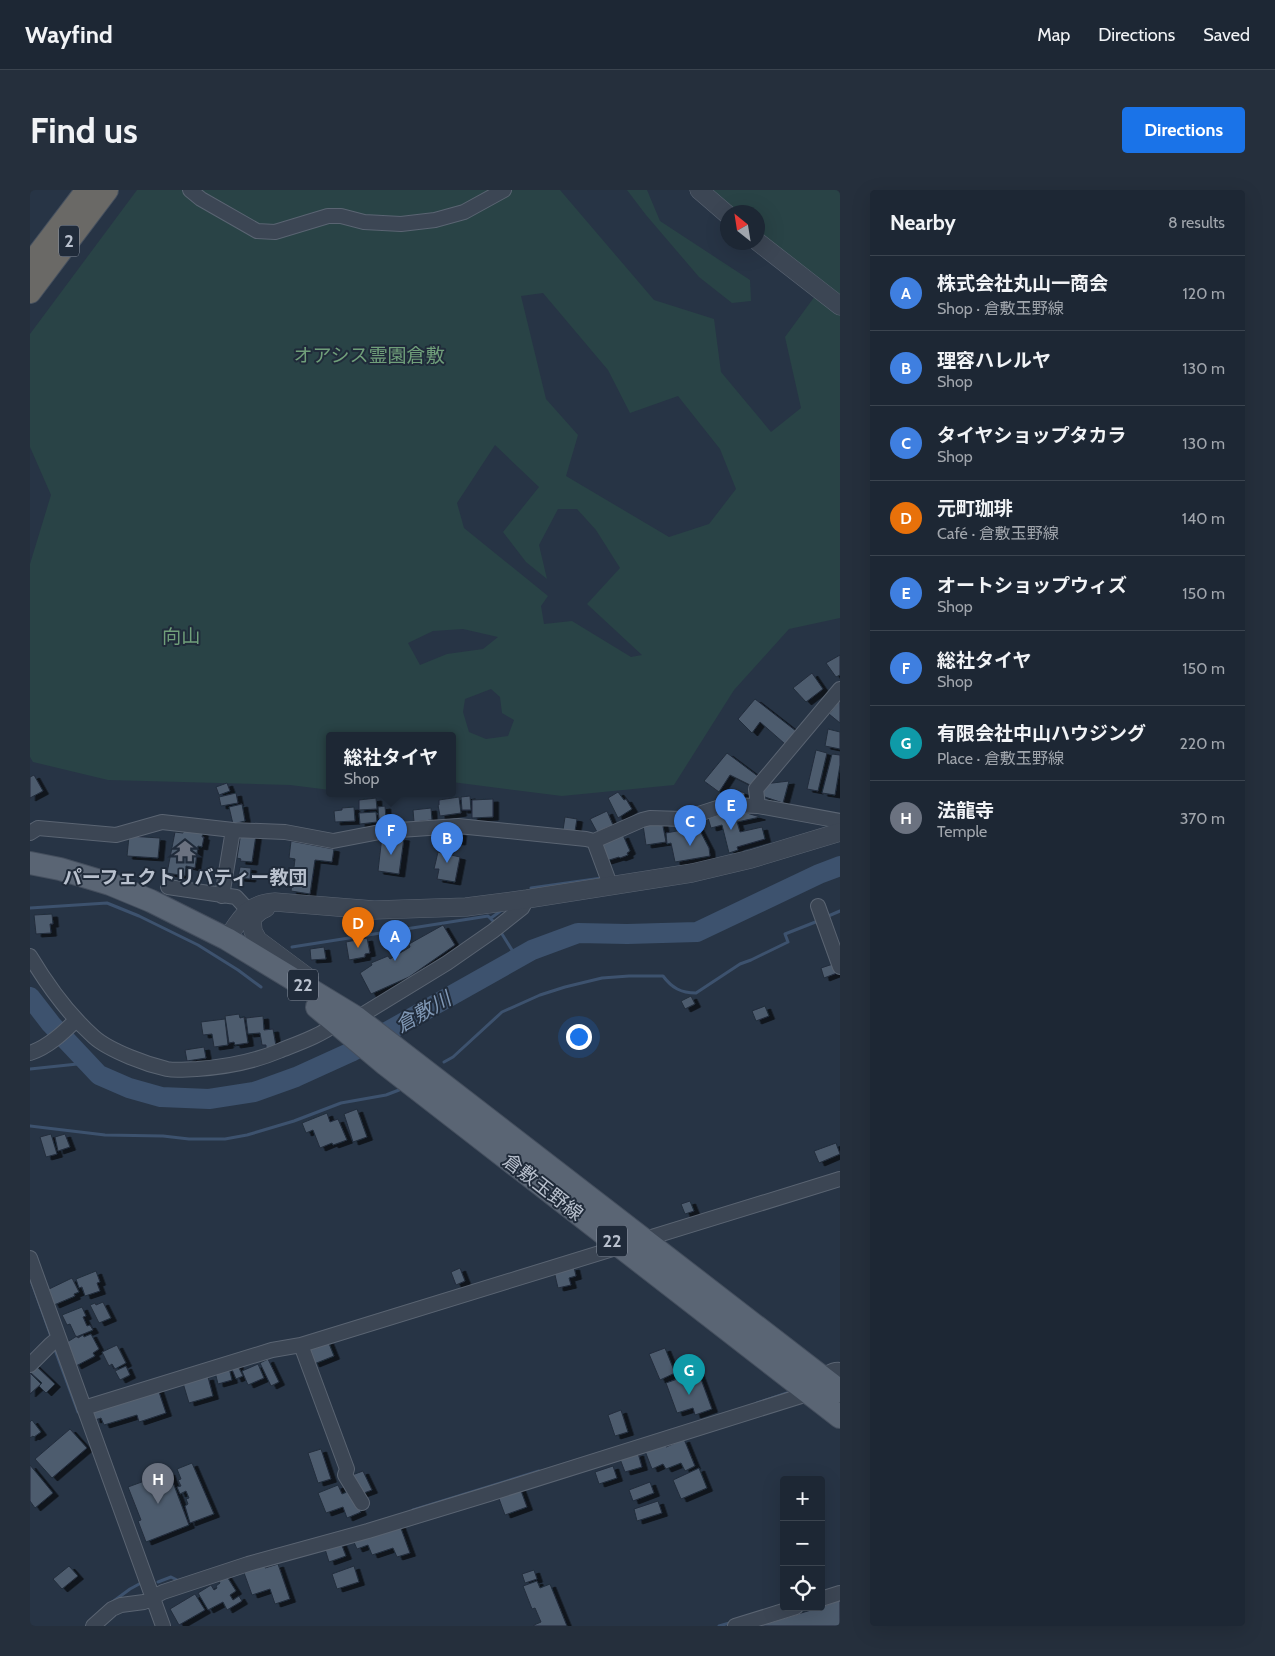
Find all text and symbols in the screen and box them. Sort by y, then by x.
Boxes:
text: Wayfind [25,20,113,49]
text: Map [1037,24,1070,46]
text: Directions [1098,24,1175,46]
text: Saved [1203,24,1250,46]
button: Directions [1122,107,1245,153]
text: Find us [30,109,138,152]
north arrow [720,205,765,250]
text: Nearby [890,210,956,235]
text: 8 results [1168,213,1225,232]
road number: 2 [59,226,79,256]
text: 株式会社丸山一商会 [937,272,1108,295]
text: A [901,284,911,303]
text: 120 m [1183,284,1225,303]
text: Shop · 倉敷玉野線 [937,299,1064,318]
park label: オアシス霊園倉敷 [293,344,445,367]
text: 理容ハレルヤ [937,349,1051,372]
text: B [901,359,911,378]
text: 130 m [1182,359,1225,378]
text: Shop [937,372,973,391]
text: タイヤショップタカラ [937,424,1126,447]
text: C [901,434,911,453]
text: 130 m [1182,434,1225,453]
text: Shop [937,447,973,466]
text: 元町珈琲 [937,497,1013,520]
text: D [900,509,912,528]
text: 140 m [1182,509,1225,528]
text: Café · 倉敷玉野線 [937,524,1059,543]
text: オートショップウィズ [937,574,1127,597]
text: E [901,584,911,603]
text: 150 m [1182,584,1225,603]
text: Shop [937,597,973,616]
park label: 向山 [162,625,200,648]
text: 総社タイヤ [937,649,1031,672]
text: F [902,659,910,678]
text: 150 m [1182,659,1225,678]
text: Shop [937,672,973,691]
text: 有限会社中山ハウジング [937,722,1146,745]
popup [326,732,456,797]
text: G [901,734,911,753]
text: 220 m [1179,734,1225,753]
text: 総社タイヤ [344,746,438,769]
text: Place · 倉敷玉野線 [937,749,1064,768]
text: Shop [344,769,379,788]
pin: E [715,789,747,830]
text: 法龍寺 [937,799,994,822]
pin: C [674,805,706,846]
text: H [900,809,912,828]
text: 370 m [1180,809,1225,828]
pin: F [375,814,407,855]
pin: B [431,822,463,863]
text: Temple [937,822,987,841]
temple icon: パーフェクトリバティー教団 [172,838,198,864]
place label: パーフェクトリバティー教団 [63,866,307,889]
pin: D [342,907,374,948]
pin: A [379,920,411,961]
road number: 22 [288,970,318,1000]
water label: 倉敷川 [391,986,457,1037]
your location [566,1024,592,1050]
street label: 倉敷玉野線 [498,1149,588,1225]
road number: 22 [597,1226,627,1256]
pin: G [673,1354,705,1395]
pin: H [142,1463,174,1504]
map controls [780,1476,825,1611]
button: + [780,1476,825,1521]
button: − [780,1521,825,1566]
button: locate [780,1566,825,1611]

